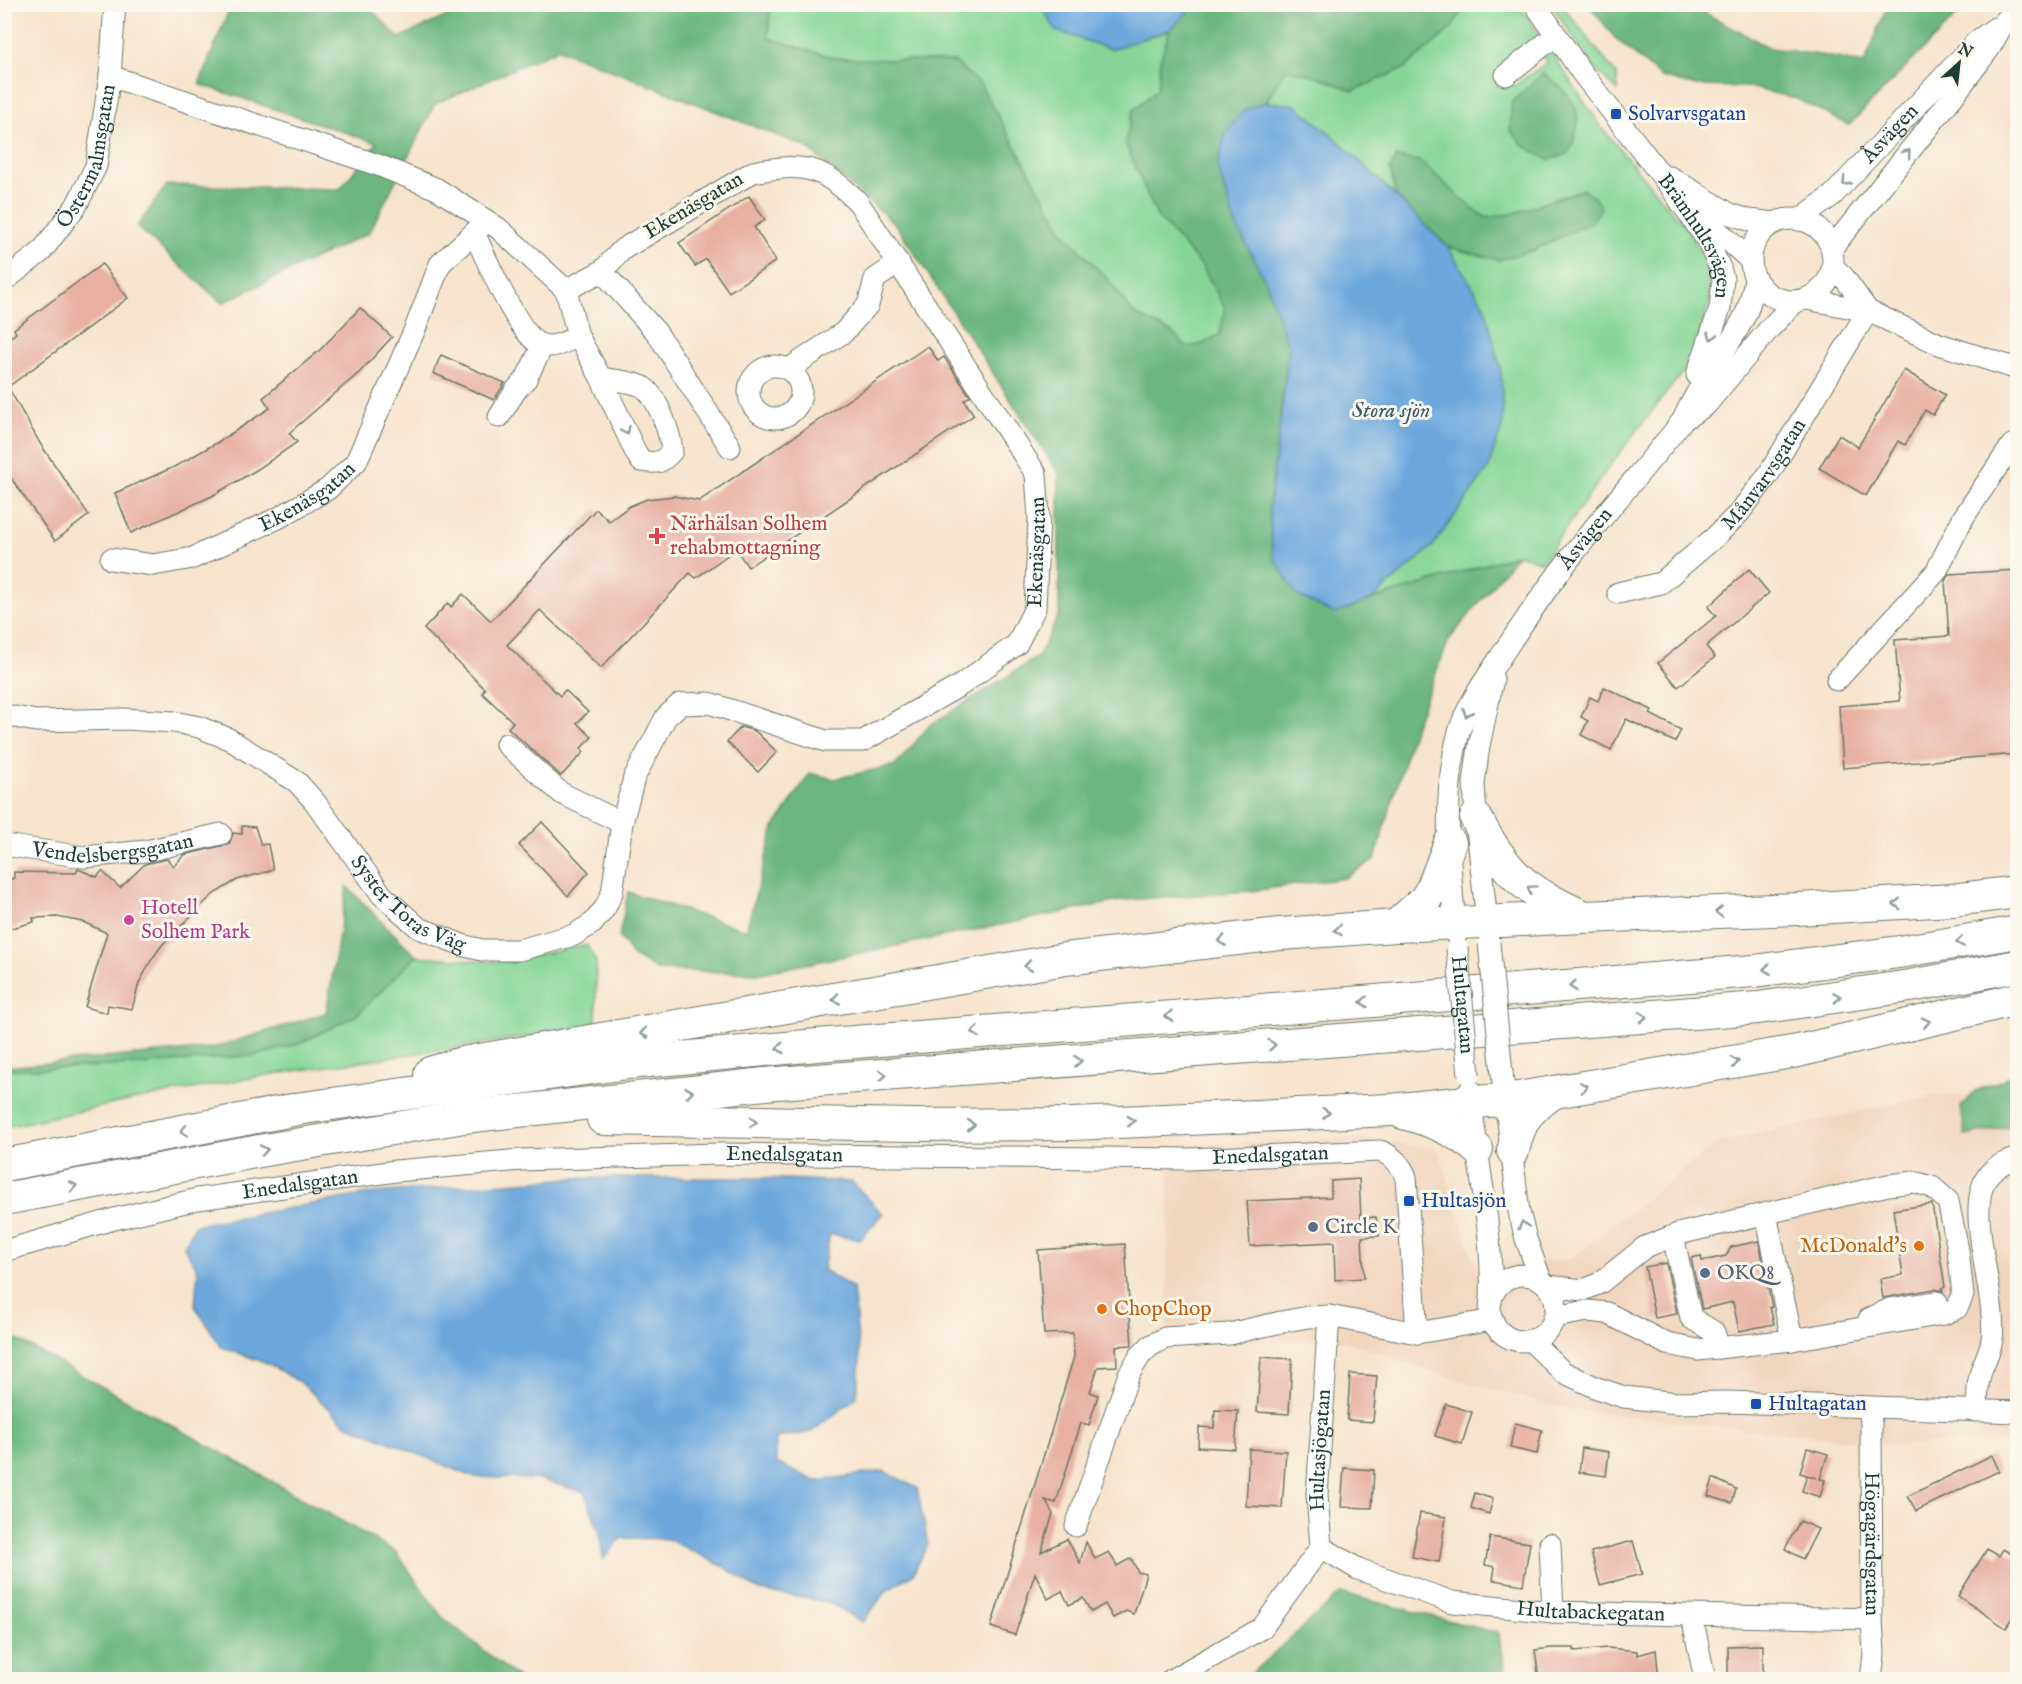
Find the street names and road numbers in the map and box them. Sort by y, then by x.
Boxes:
street label: Östermalmsgatan [50,82,122,234]
street label: Åsvägen [1854,98,1925,170]
street label: Ekenäsgatan [640,166,748,246]
street label: Brämhultsvägen [1651,168,1737,300]
street label: Månvarvsgatan [1716,414,1813,536]
street label: Ekenäsgatan [255,456,362,538]
street label: Ekenäsgatan [1022,496,1052,608]
street label: Åsvägen [1551,502,1619,576]
street label: Vendelsbergsgatan [29,827,196,871]
street label: Syster Toras Väg [344,850,471,959]
street label: Hultagatan [1444,954,1480,1055]
street label: Enedalsgatan [1212,1140,1329,1171]
street label: Enedalsgatan [726,1141,843,1169]
street label: Enedalsgatan [240,1163,360,1206]
street label: Hultasjögatan [1303,1388,1338,1512]
street label: Högagärdsgatan [1858,1472,1885,1616]
street label: Hultabackegatan [1515,1595,1665,1628]

